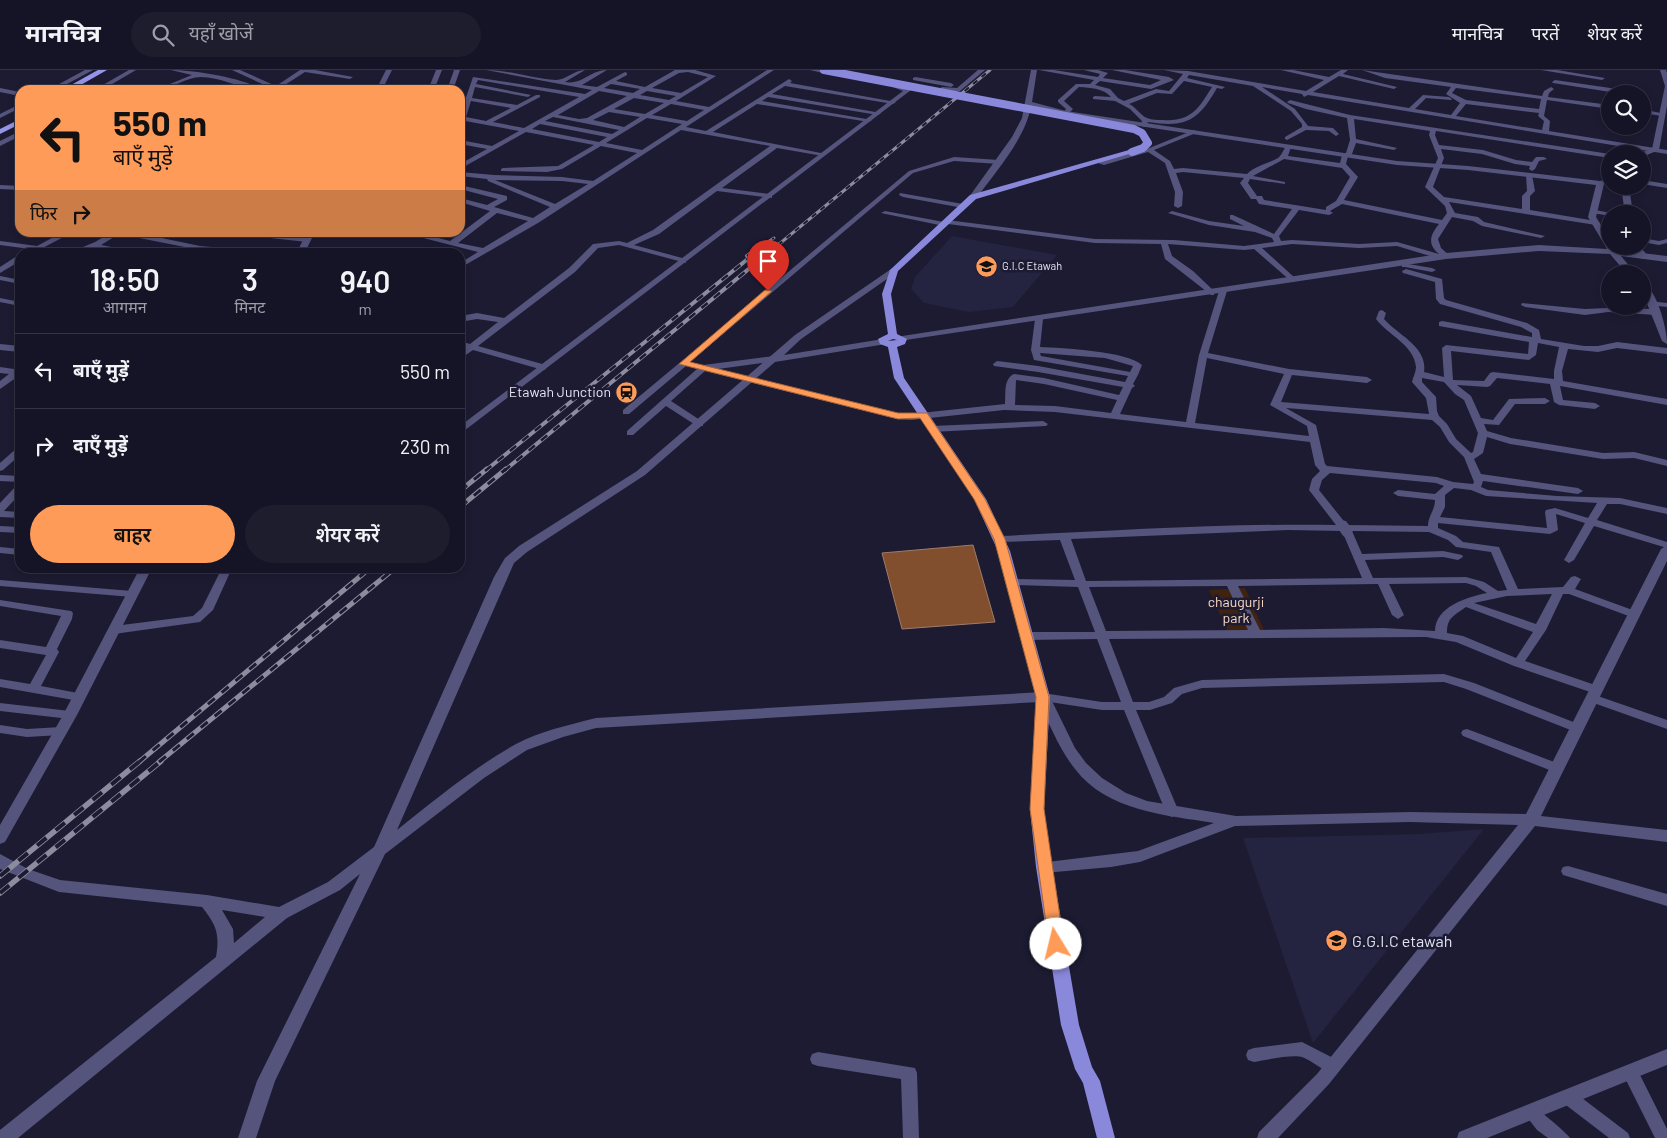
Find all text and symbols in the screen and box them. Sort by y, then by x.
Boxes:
search box [131,12,481,57]
text: मानचित्र [25,18,101,47]
icon: search [149,21,177,49]
text: यहाँ खोजें [189,21,253,44]
text: मानचित्र [1452,22,1503,44]
text: परतें [1531,22,1559,44]
text: शेयर करें [1587,22,1642,44]
map controls [1601,85,1651,315]
button: search [1601,85,1651,135]
text: 550 m [113,101,207,143]
icon: left [30,105,95,170]
text: बाएँ मुड़ें [113,143,173,169]
button: layers [1601,145,1651,195]
icon: right [67,200,95,228]
text: फिर [30,201,57,224]
button: + [1601,205,1651,255]
pin [747,240,789,291]
icon: arrive [754,247,782,275]
school or university icon: G.I.C Etawah [974,254,998,278]
place label: G.I.C Etawah [1002,259,1062,272]
text: 18:50 [90,261,160,297]
text: 3 [242,261,258,297]
text: 940 [340,263,390,299]
button: − [1601,265,1651,315]
text: आगमन [103,297,147,316]
text: मिनट [235,297,265,316]
text: m [358,299,372,318]
icon: left [30,357,58,385]
text: बाएँ मुड़ें [73,358,129,381]
text: 550 m [400,360,450,383]
station icon: Etawah Junction [615,380,639,404]
place label: Etawah Junction [509,383,611,400]
icon: right [30,432,58,460]
text: दाएँ मुड़ें [73,433,128,456]
text: 230 m [400,435,450,458]
button: बाहर [30,505,235,563]
button: शेयर करें [245,505,450,563]
park label: chaugurji park [1208,593,1264,626]
position arrow [1029,917,1081,969]
school or university icon: G.G.I.C etawah [1324,929,1348,953]
place label: G.G.I.C etawah [1352,931,1452,950]

